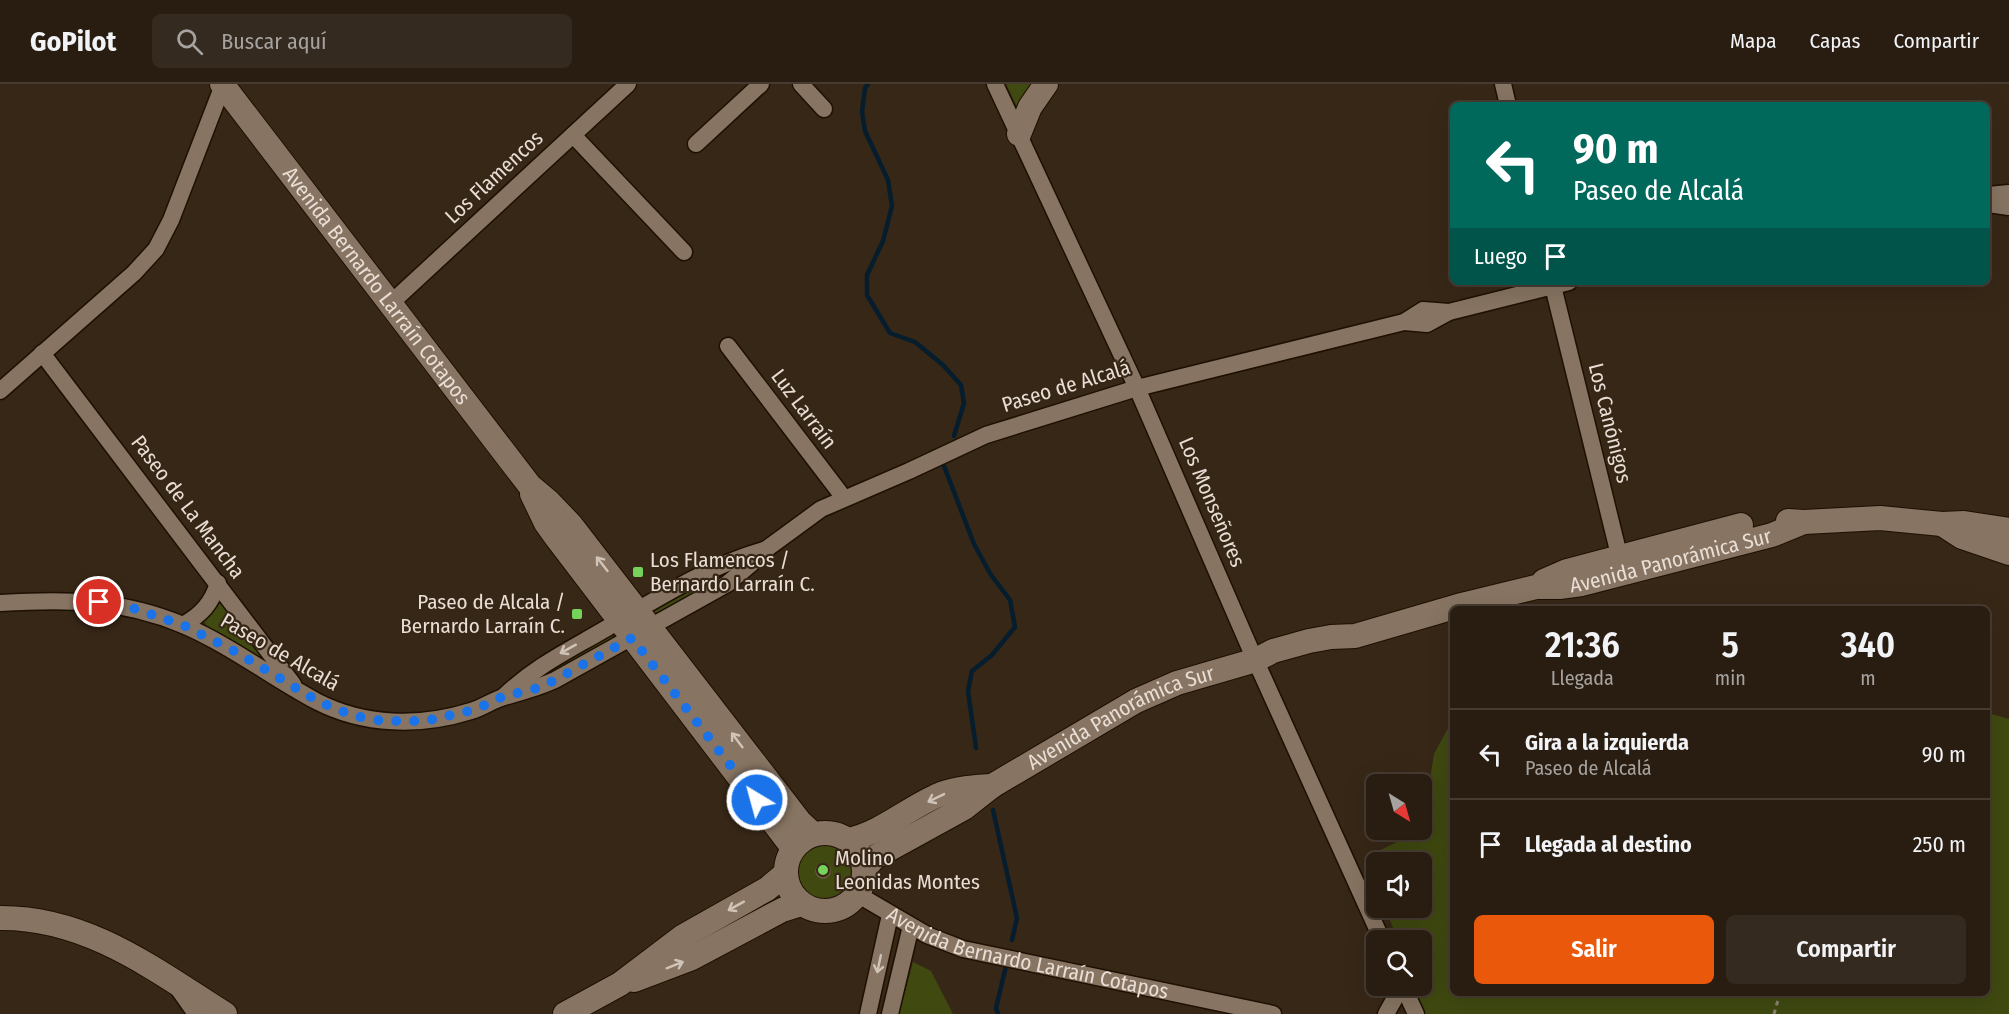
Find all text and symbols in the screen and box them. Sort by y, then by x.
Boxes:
search box [152,14,572,68]
text: GoPilot [30,25,116,58]
icon: search [173,25,206,58]
text: Buscar aquí [221,28,327,55]
text: Mapa [1730,28,1777,54]
text: Capas [1810,28,1860,54]
text: Compartir [1893,28,1979,54]
text: 90 m [1573,124,1658,174]
street label: Los Flamencos [440,125,548,229]
icon: left [1474,126,1552,204]
street label: Avenida Bernardo Larraín Cotapos [277,162,476,410]
text: Paseo de Alcalá [1573,175,1744,207]
icon: arrive [1539,240,1572,273]
text: Luego [1474,243,1527,270]
street label: Paseo de Alcalá [999,354,1133,418]
street label: Los Canónigos [1583,360,1637,486]
street label: Luz Larraín [766,364,842,454]
street label: Paseo de La Mancha [126,430,250,584]
street label: Los Monseñores [1173,433,1251,571]
street label: Avenida Panorámica Sur [1568,523,1775,598]
place label: Los Flamencos / Bernardo Larraín C. [650,547,815,597]
one-way arrow [595,556,608,572]
marker: Los Flamencos / Bernardo Larraín C. [631,565,645,579]
pin [73,576,124,627]
icon: arrive [82,585,115,618]
place label: Paseo de Alcala / Bernardo Larraín C. [400,589,565,639]
street label: Paseo de Alcalá [216,607,344,697]
marker: Paseo de Alcala / Bernardo Larraín C. [570,607,584,621]
text: 21:36 [1545,623,1620,667]
text: 5 [1722,623,1739,667]
text: 340 [1841,623,1895,667]
one-way arrow [560,643,577,655]
street label: Avenida Panorámica Sur [1022,660,1218,775]
text: Llegada [1551,666,1614,690]
text: min [1715,666,1746,690]
text: m [1860,666,1876,690]
text: Gira a la izquierda [1525,729,1689,756]
one-way arrow [731,732,744,748]
icon: left [1474,738,1507,771]
text: 90 m [1922,741,1966,768]
text: Paseo de Alcalá [1525,756,1652,780]
position arrow [725,768,789,832]
north arrow [1366,774,1432,840]
map controls [1366,774,1432,996]
one-way arrow [927,792,945,804]
icon: arrive [1474,828,1507,861]
text: Llegada al destino [1525,831,1692,858]
text: 250 m [1913,831,1966,858]
place label: Molino Leonidas Montes [835,845,980,895]
button: sound [1366,852,1432,918]
marker: Molino Leonidas Montes [816,863,830,877]
one-way arrow [728,901,745,913]
street label: Avenida Bernardo Larraín Cotapos [882,901,1171,1005]
button: Salir [1474,915,1714,984]
button: Compartir [1726,915,1966,984]
button: search [1366,930,1432,996]
one-way arrow [873,955,885,974]
one-way arrow [665,959,684,970]

